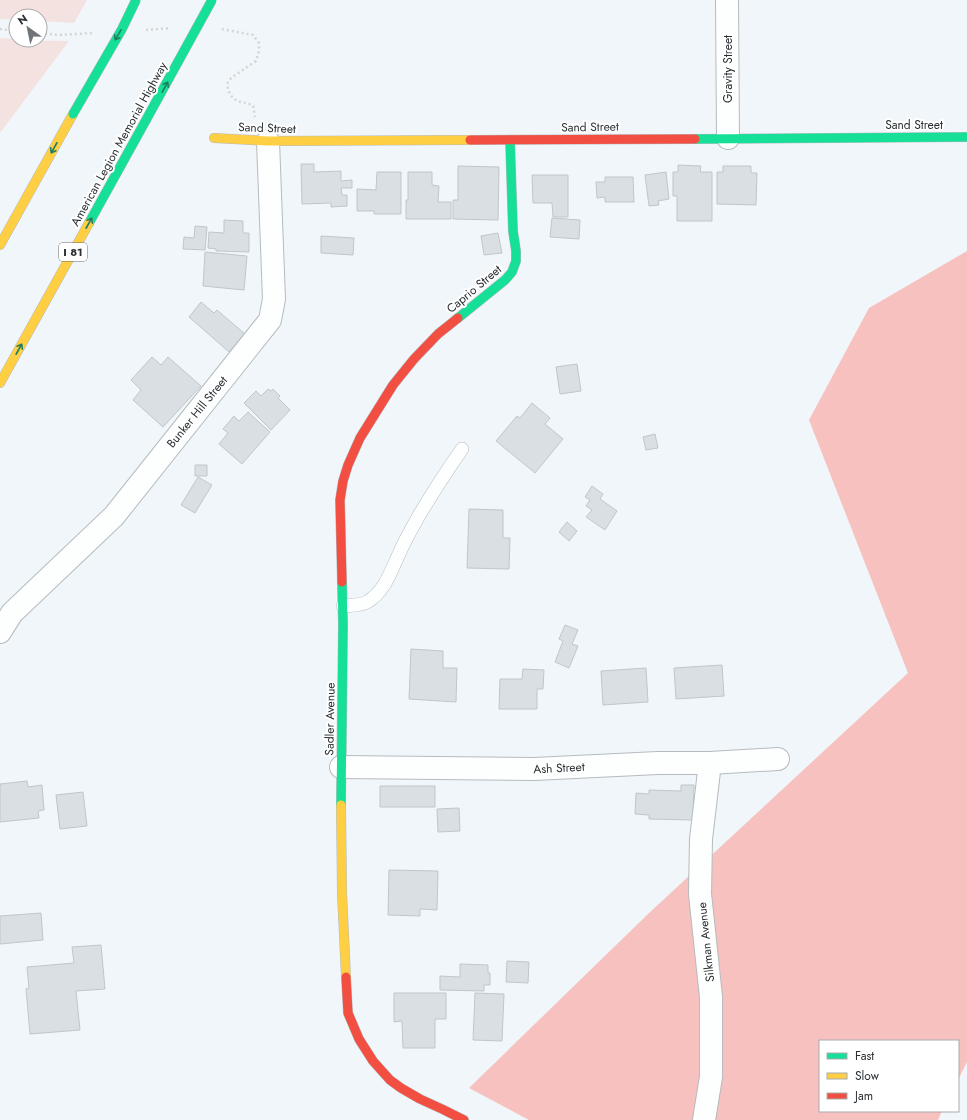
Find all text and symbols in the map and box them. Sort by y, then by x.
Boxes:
north arrow [8,8,48,48]
text: N [15,11,31,29]
one-way arrow [114,29,122,41]
street label: Gravity Street [719,35,737,103]
street label: American Legion Memorial Highway [66,58,172,229]
one-way arrow [162,81,169,93]
street label: Sand Street [885,116,943,134]
street label: Sand Street [561,117,619,137]
street label: Sand Street [238,118,296,138]
one-way arrow [50,142,57,154]
one-way arrow [85,217,93,229]
road number: I 81 [59,243,87,261]
street label: Caprio Street [443,261,505,317]
one-way arrow [16,343,23,355]
street label: Bunker Hill Street [162,372,232,452]
street label: Sadler Avenue [320,682,340,756]
street label: Ash Street [533,758,585,778]
street label: Silkman Avenue [693,901,719,983]
legend [819,1040,959,1112]
text: Fast [855,1047,874,1065]
text: Slow [855,1067,880,1085]
text: Jam [853,1087,873,1105]

